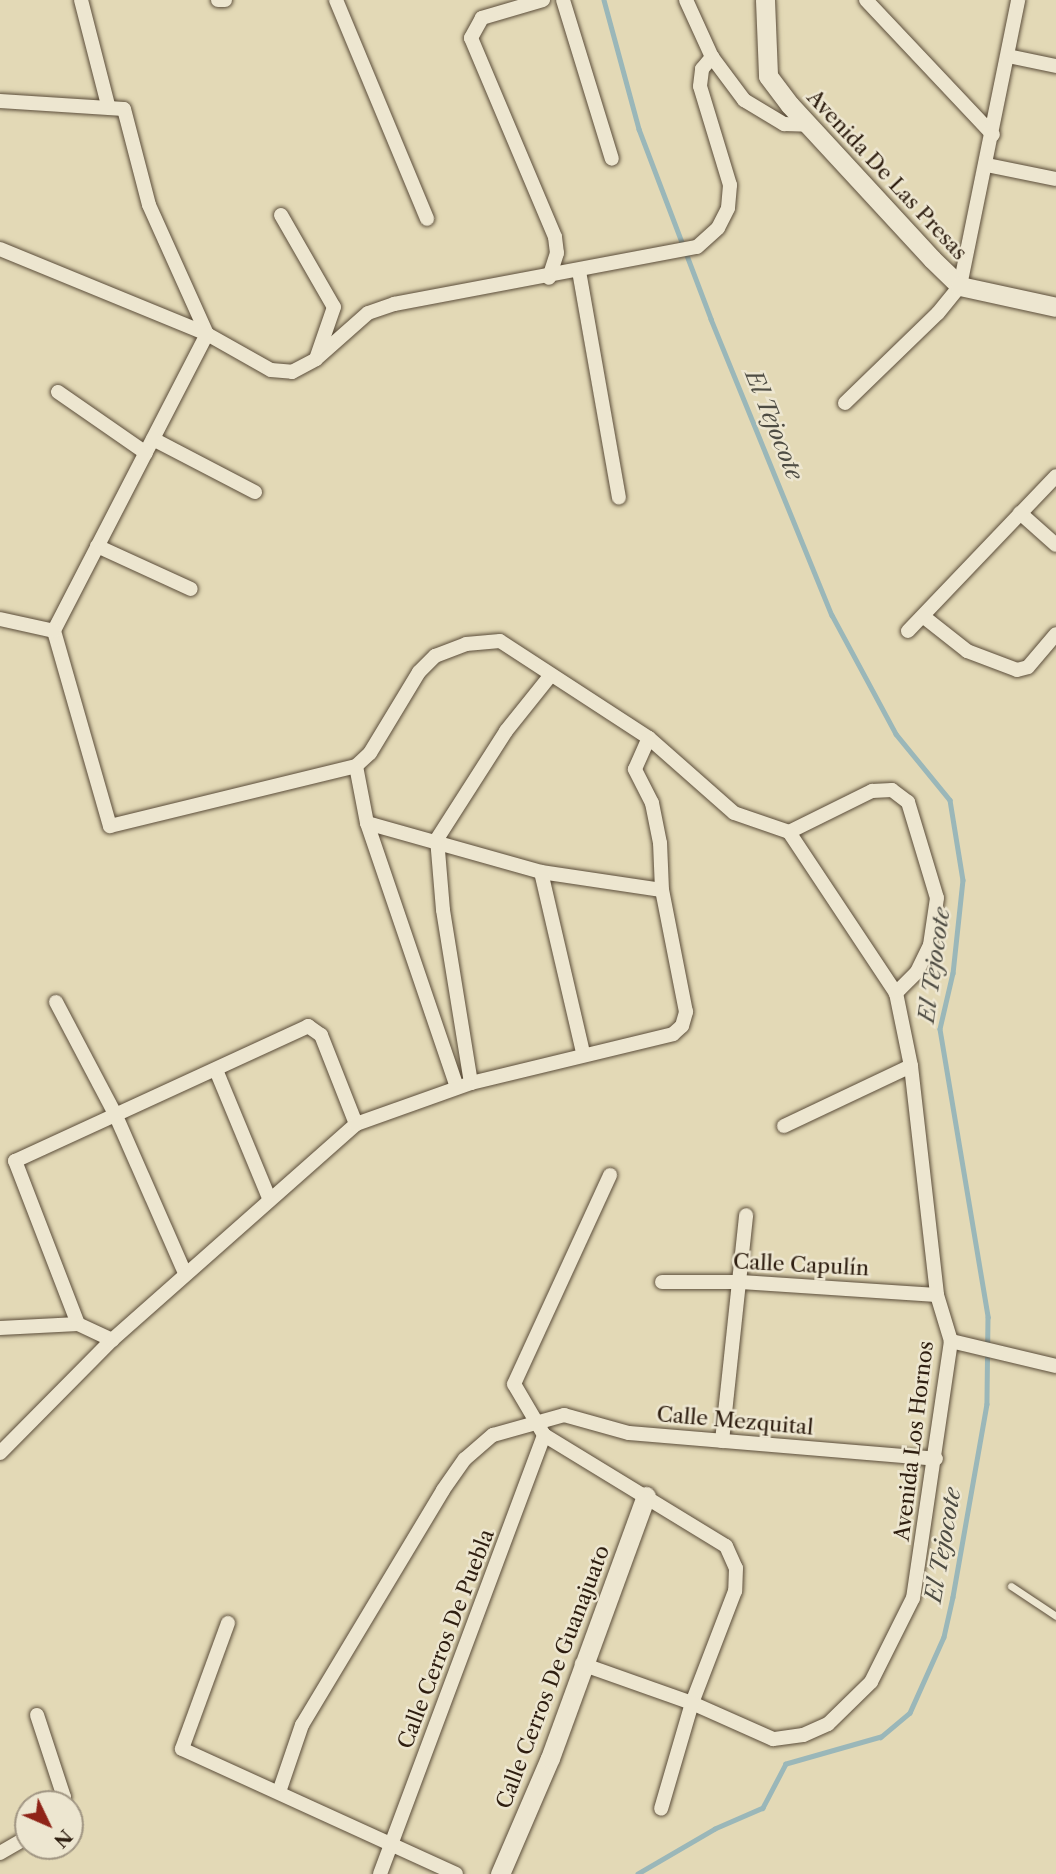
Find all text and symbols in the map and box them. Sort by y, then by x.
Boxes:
street label: Avenida De Las Presas [802,85,972,265]
water label: El Tejocote [739,366,809,484]
water label: El Tejocote [912,906,956,1024]
street label: Calle Capulín [732,1249,870,1281]
street label: Avenida Los Hornos [889,1339,939,1543]
street label: Calle Mezquital [656,1402,814,1440]
water label: El Tejocote [919,1485,967,1605]
street label: Calle Cerros De Puebla [392,1526,500,1752]
street label: Calle Cerros De Guanajuato [491,1542,615,1812]
north arrow [14,1790,84,1860]
text: N [49,1825,77,1852]

